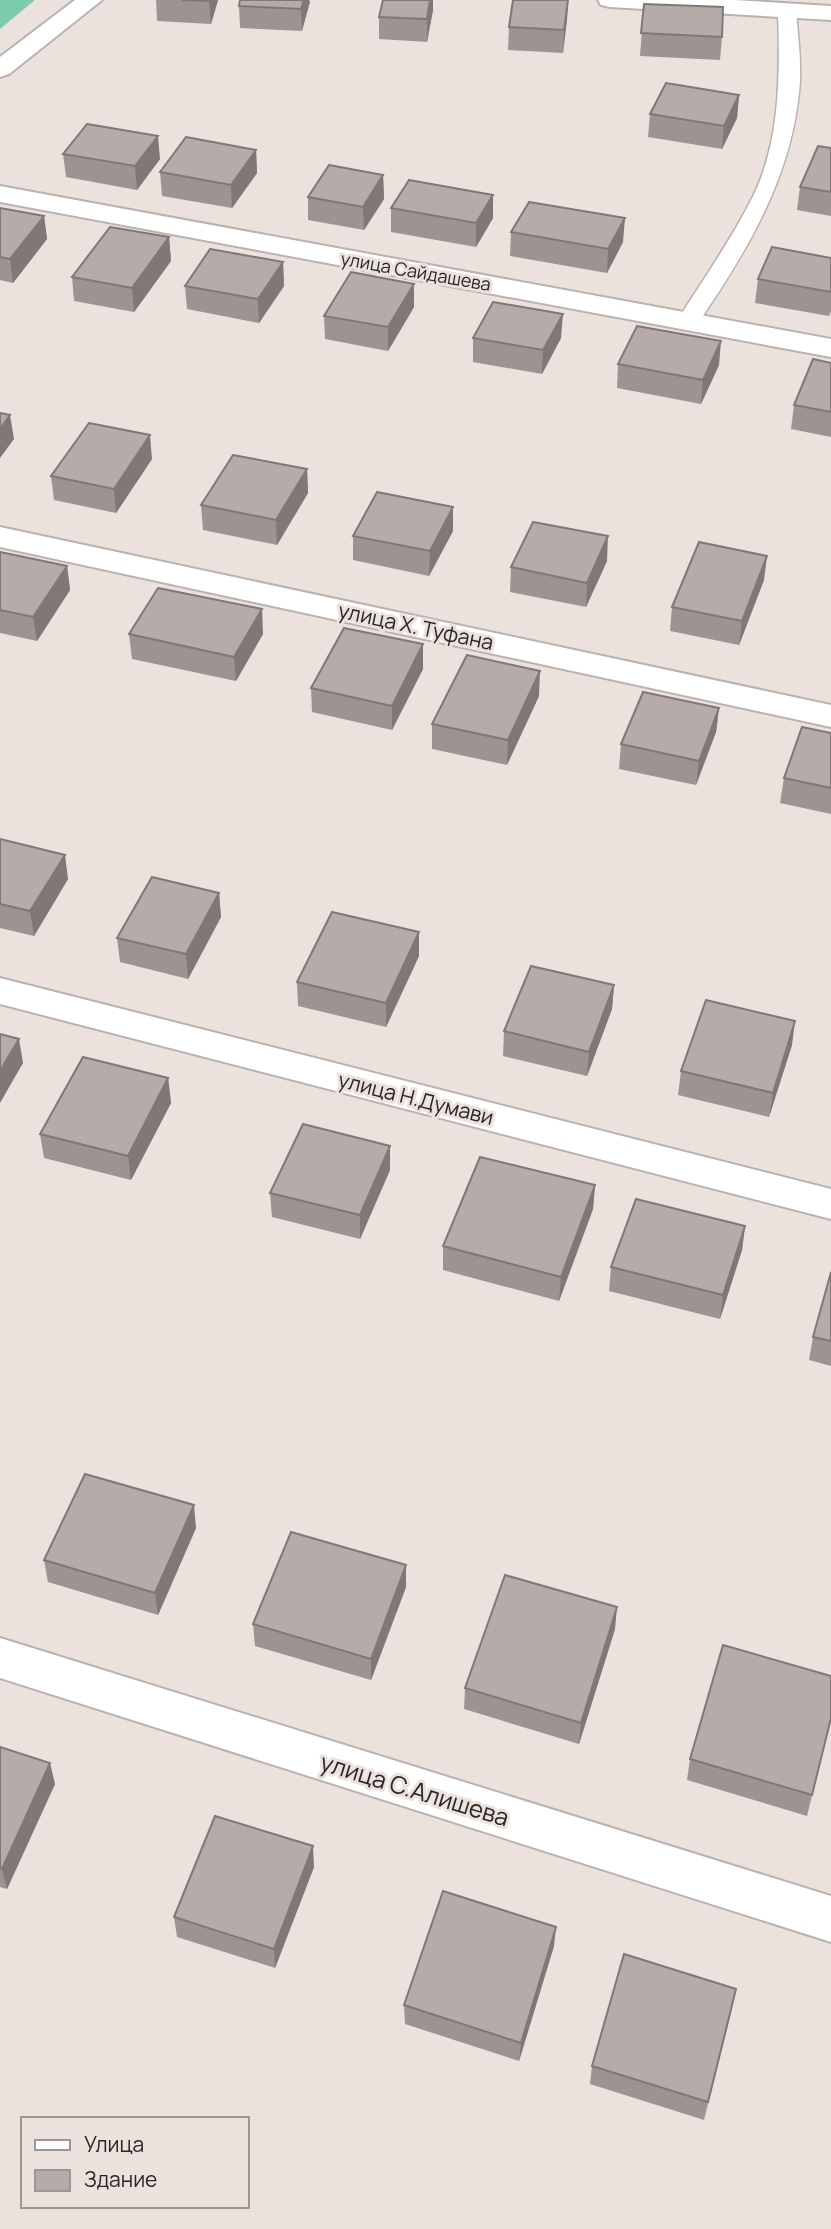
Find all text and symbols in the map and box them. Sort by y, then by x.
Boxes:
street label: улица Сайдашева [339,246,493,296]
street label: улица Х. Туфана [336,596,496,656]
street label: улица Н.Думави [335,1065,497,1131]
street label: улица С.Алишева [317,1745,513,1833]
legend [21,2117,248,2208]
text: Улица [84,2130,144,2158]
text: Здание [84,2165,157,2193]

